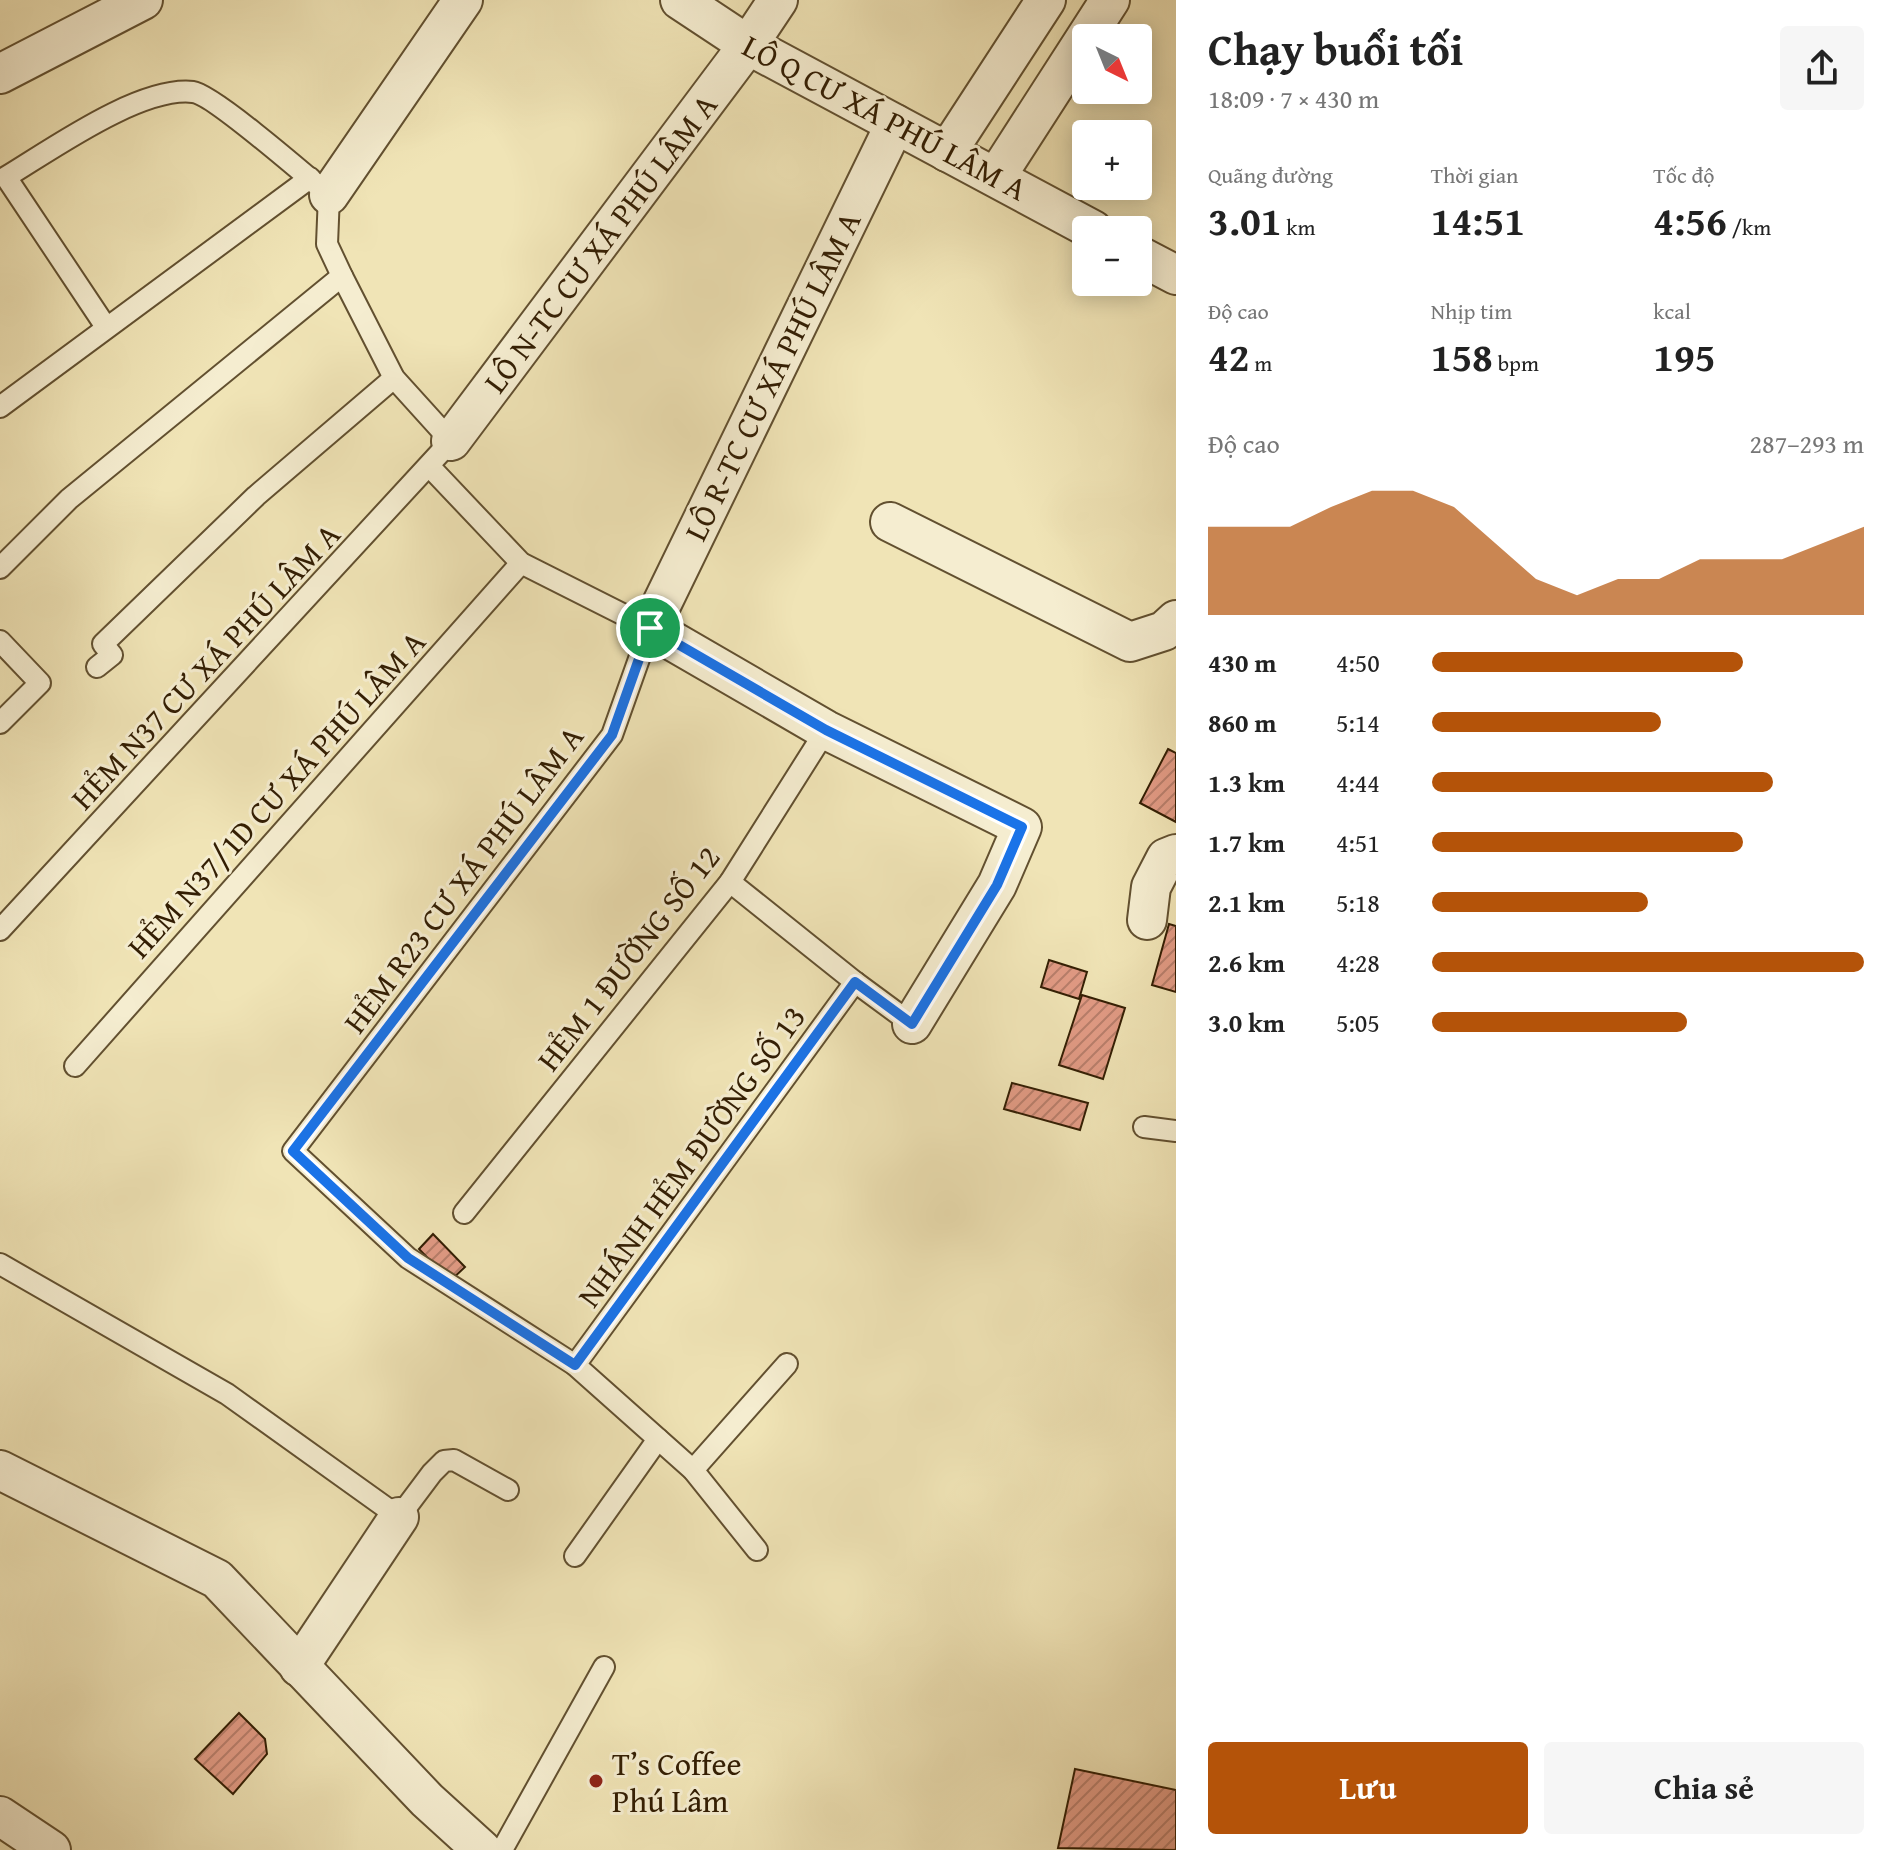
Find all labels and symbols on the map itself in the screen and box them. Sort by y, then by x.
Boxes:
street label: LÔ Q CƯ XÁ PHÚ LÂM A [734,22,1036,212]
north arrow [1072,24,1152,104]
street label: LÔ N-TC CƯ XÁ PHÚ LÂM A [472,83,729,402]
street label: LÔ R-TC CƯ XÁ PHÚ LÂM A [672,203,873,549]
street label: HẺM N37 CƯ XÁ PHÚ LÂM A [59,512,351,820]
pin [616,594,684,662]
street label: HẺM N37/1D CƯ XÁ PHÚ LÂM A [116,619,437,968]
street label: HẺM R23 CƯ XÁ PHÚ LÂM A [332,715,595,1043]
street label: HẺM 1 ĐƯỜNG SỐ 12 [525,835,731,1081]
street label: NHÁNH HẺM ĐƯỜNG SỐ 13 [565,996,817,1316]
place label: T’s Coffee Phú Lâm [612,1740,742,1824]
marker: T’s Coffee Phú Lâm [587,1772,605,1790]

